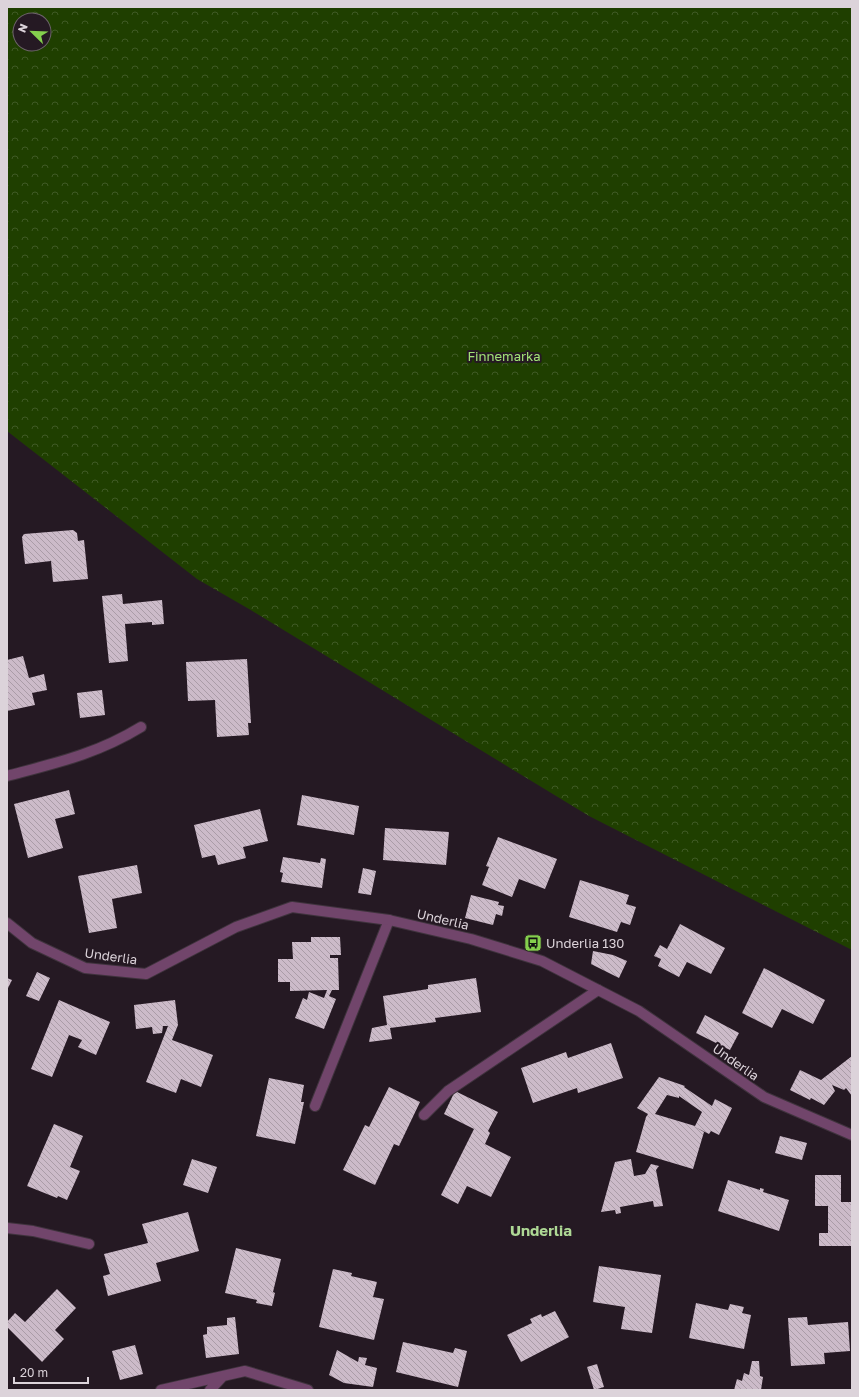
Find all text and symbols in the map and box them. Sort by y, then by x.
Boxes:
north arrow [12,12,52,52]
text: N [15,22,30,34]
park label: Finnemarka [467,348,541,364]
street label: Underlia [415,905,471,933]
bus stop icon: Underlia 130 [523,933,543,953]
place label: Underlia 130 [546,935,624,951]
street label: Underlia [84,944,138,968]
street label: Underlia [710,1040,762,1084]
district label: Underlia [510,1221,572,1239]
scale bar [14,1359,88,1385]
text: 20 m [20,1365,48,1380]

